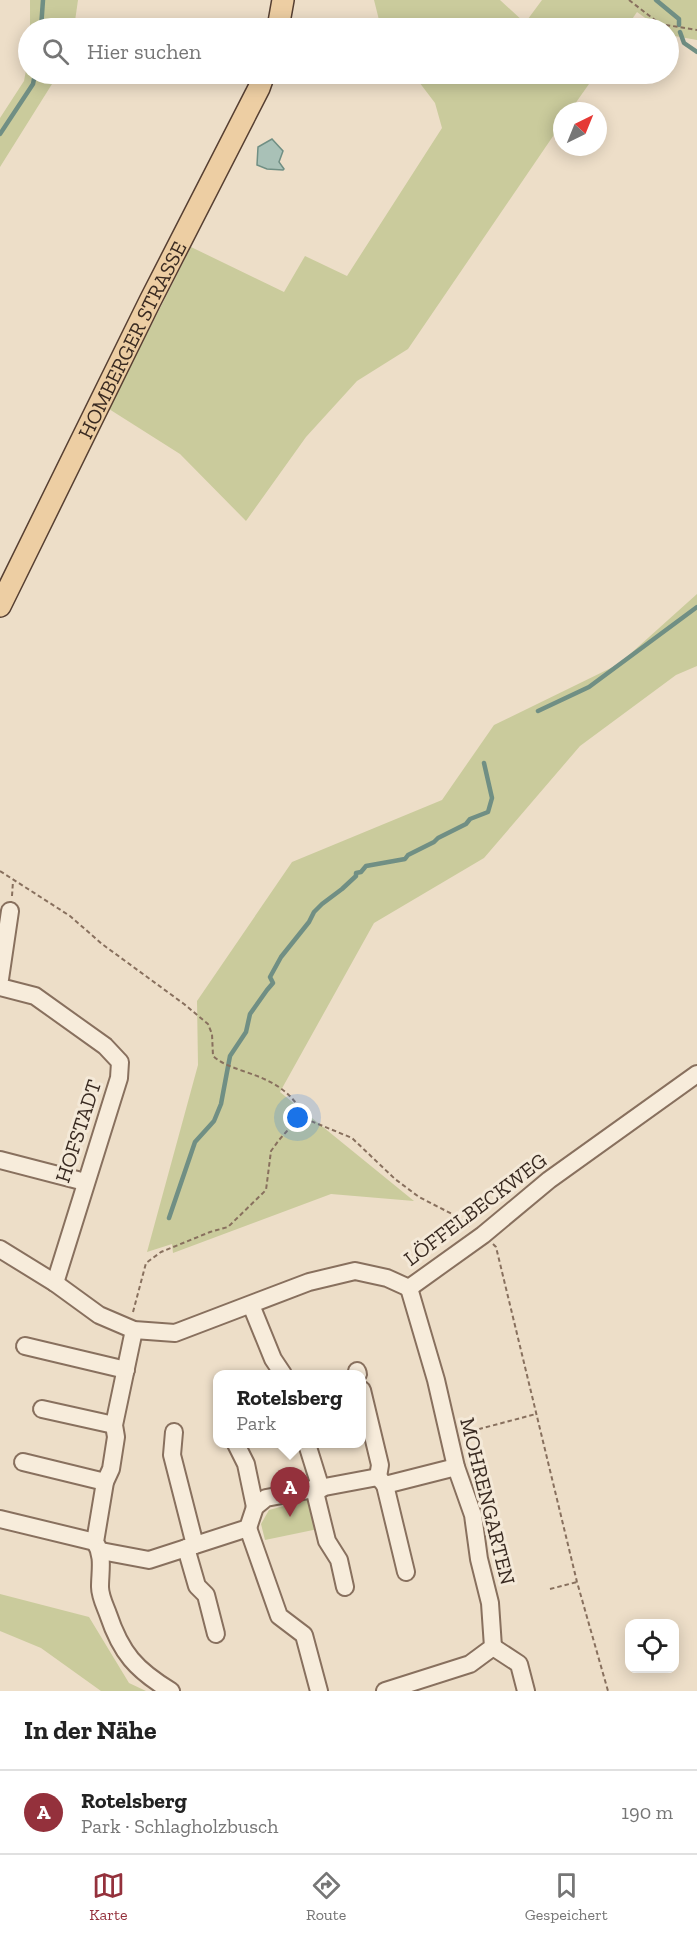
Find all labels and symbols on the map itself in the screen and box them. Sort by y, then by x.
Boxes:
north arrow [553,102,607,156]
street label: HOMBERGER STRASSE [72,237,191,442]
street label: HOFSTADT [50,1076,106,1186]
your location [283,1103,312,1132]
street label: LÖFFELBECKWEG [399,1147,551,1271]
street label: MOHRENGARTEN [455,1415,521,1587]
pin: A [270,1468,310,1517]

